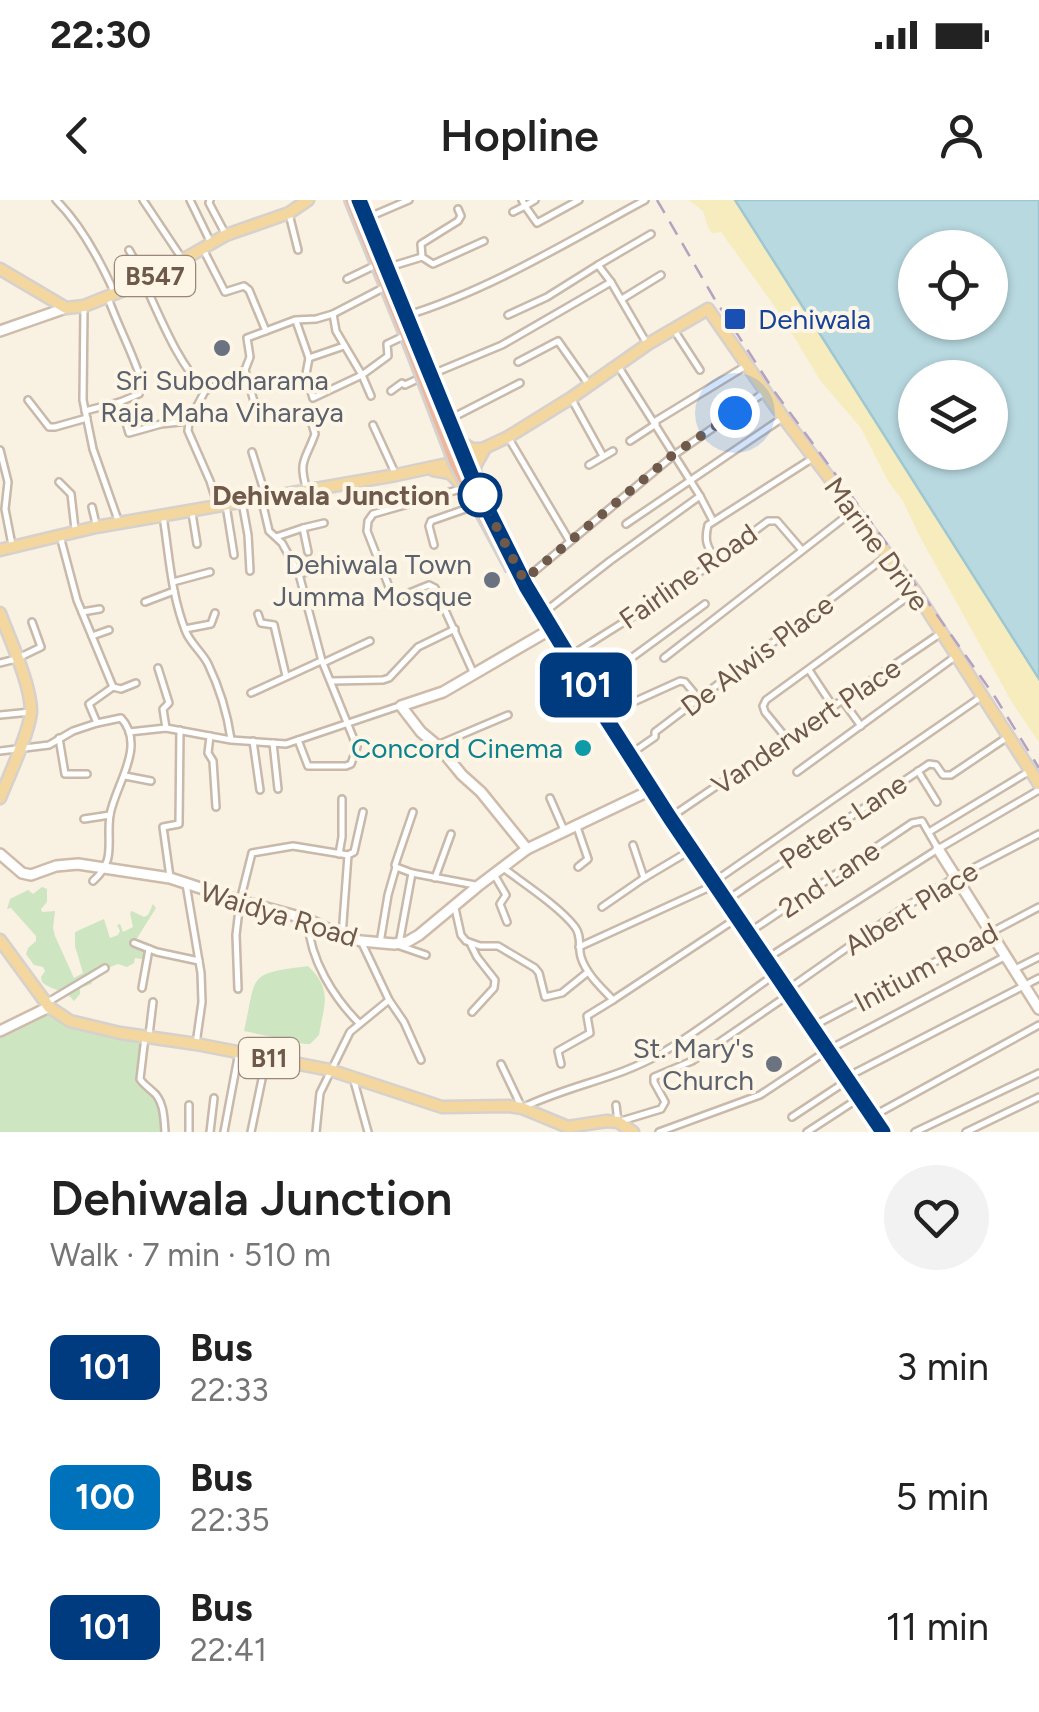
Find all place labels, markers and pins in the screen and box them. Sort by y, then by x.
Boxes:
place label: Dehiwala [758,302,871,336]
marker: Dehiwala [722,306,748,332]
marker: Sri Subodharama Raja Maha Viharaya [211,337,233,359]
place label: Sri Subodharama Raja Maha Viharaya [100,363,344,429]
marker: Dehiwala Junction [459,474,501,516]
place label: Dehiwala Junction [212,478,450,512]
place label: Dehiwala Town Jumma Mosque [273,547,472,613]
marker: Dehiwala Town Jumma Mosque [481,569,503,591]
place label: Concord Cinema [351,731,563,765]
marker: Concord Cinema [572,737,594,759]
place label: St. Mary's Church [633,1031,754,1097]
marker: St. Mary's Church [763,1053,785,1075]

